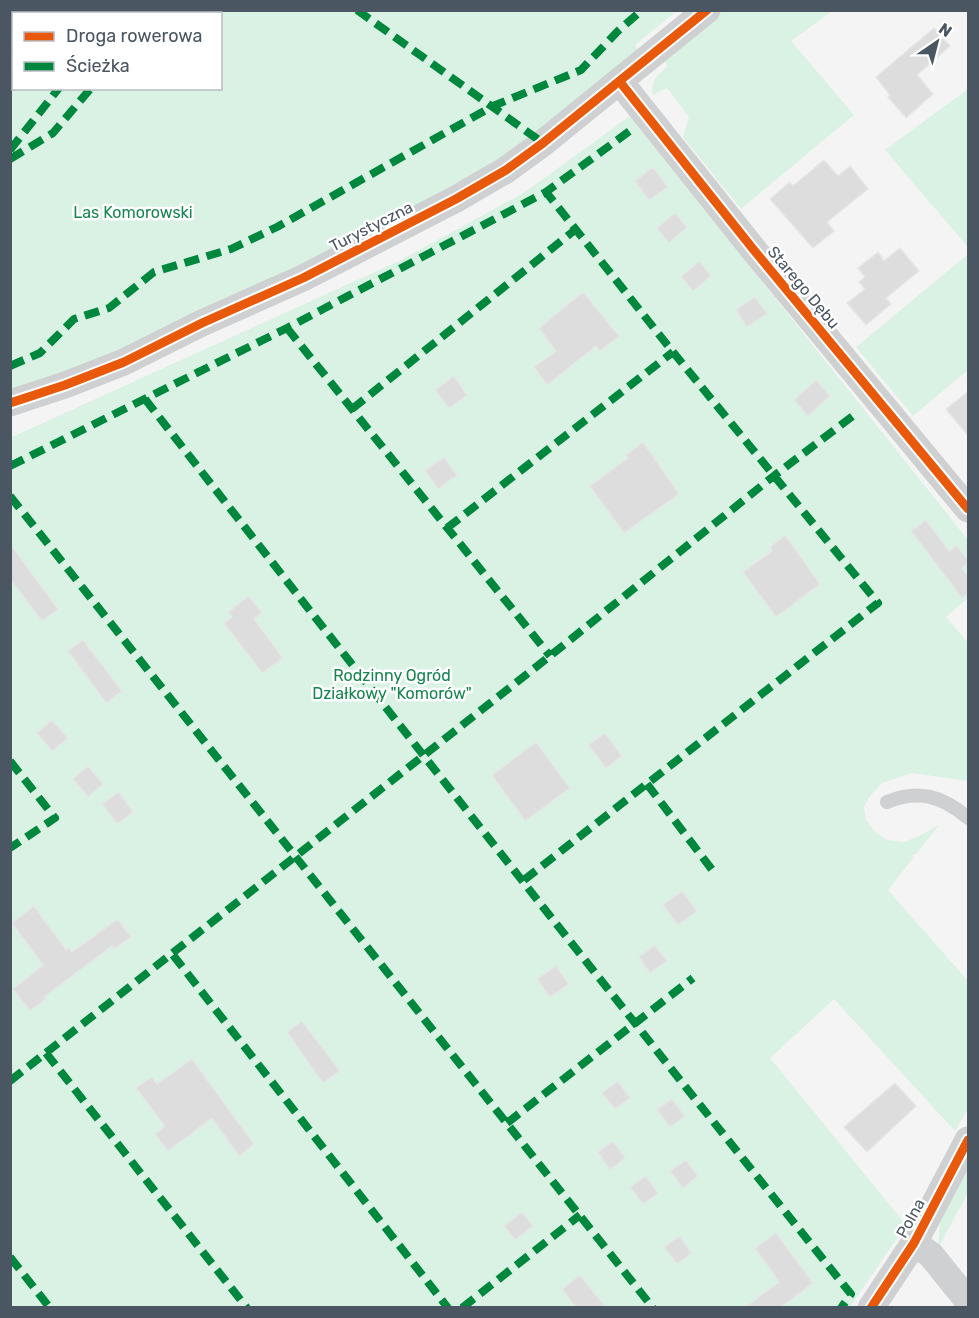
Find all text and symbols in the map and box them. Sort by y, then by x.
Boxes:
legend [12,12,222,90]
north arrow [907,12,967,72]
text: N [935,19,955,41]
text: Droga rowerowa [66,25,202,47]
text: Ścieżka [66,55,130,77]
street label: Turystyczna [326,197,416,256]
park label: Las Komorowski [73,203,193,222]
street label: Starego Dębu [763,242,844,333]
park label: Rodzinny Ogród Działkowy "Komorów" [312,666,472,703]
street label: Polna [892,1195,929,1241]

